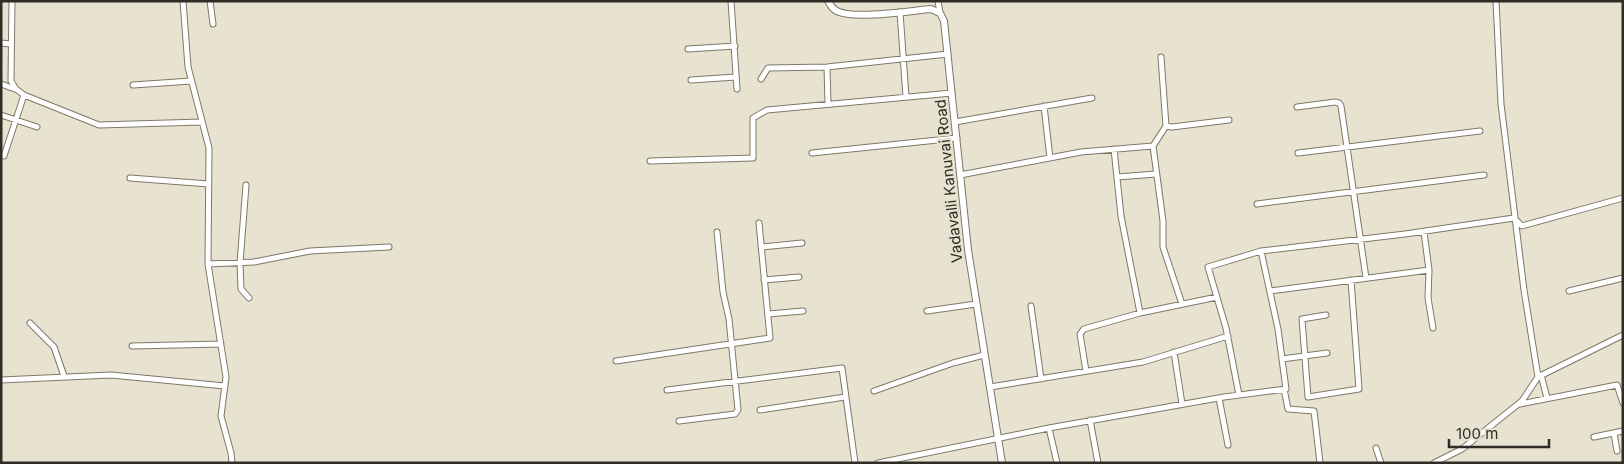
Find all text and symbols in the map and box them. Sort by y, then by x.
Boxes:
street label: Vadavalli Kanuvai Road [930,98,967,264]
scale bar [1449,416,1549,448]
text: 100 m [1456,424,1498,443]

